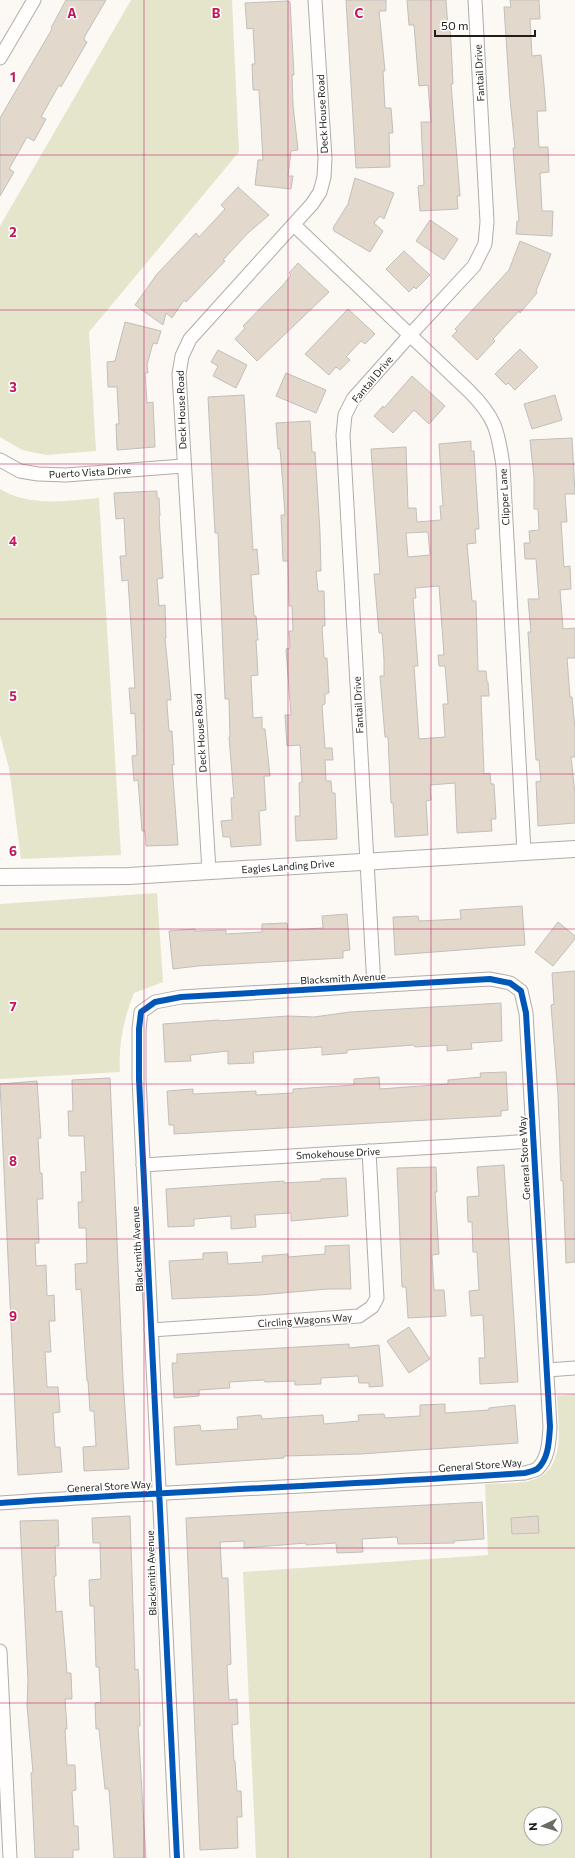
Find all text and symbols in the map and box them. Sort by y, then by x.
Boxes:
text: A [67,5,77,21]
text: B [212,5,221,21]
text: C [355,5,364,21]
scale bar [435,12,535,38]
text: 50 m [441,18,469,32]
street label: Fantail Drive [472,44,486,102]
text: 1 [10,69,16,85]
street label: Deck House Road [314,74,330,154]
text: 2 [9,224,17,240]
street label: Fantail Drive [349,353,395,405]
street label: Deck House Road [174,370,188,450]
text: 3 [9,379,17,395]
street label: Puerto Vista Drive [49,464,131,480]
street label: Clipper Lane [497,468,511,526]
text: 4 [9,533,17,549]
street label: Fantail Drive [351,676,365,734]
text: 5 [9,688,17,704]
street label: Deck House Road [191,693,209,773]
text: 6 [9,843,17,859]
street label: Eagles Landing Drive [241,857,335,875]
street label: Blacksmith Avenue [300,970,386,986]
text: 7 [9,998,17,1014]
street label: General Store Way [516,1116,532,1200]
street label: Smokehouse Drive [296,1145,380,1161]
text: 8 [9,1153,17,1169]
street label: Blacksmith Avenue [129,1206,145,1292]
text: 9 [9,1308,17,1324]
street label: Circling Wagons Way [257,1311,353,1329]
street label: General Store Way [438,1456,522,1474]
street label: General Store Way [67,1478,151,1494]
street label: Blacksmith Avenue [144,1530,158,1616]
north arrow [523,1806,563,1846]
text: N [526,1822,539,1831]

